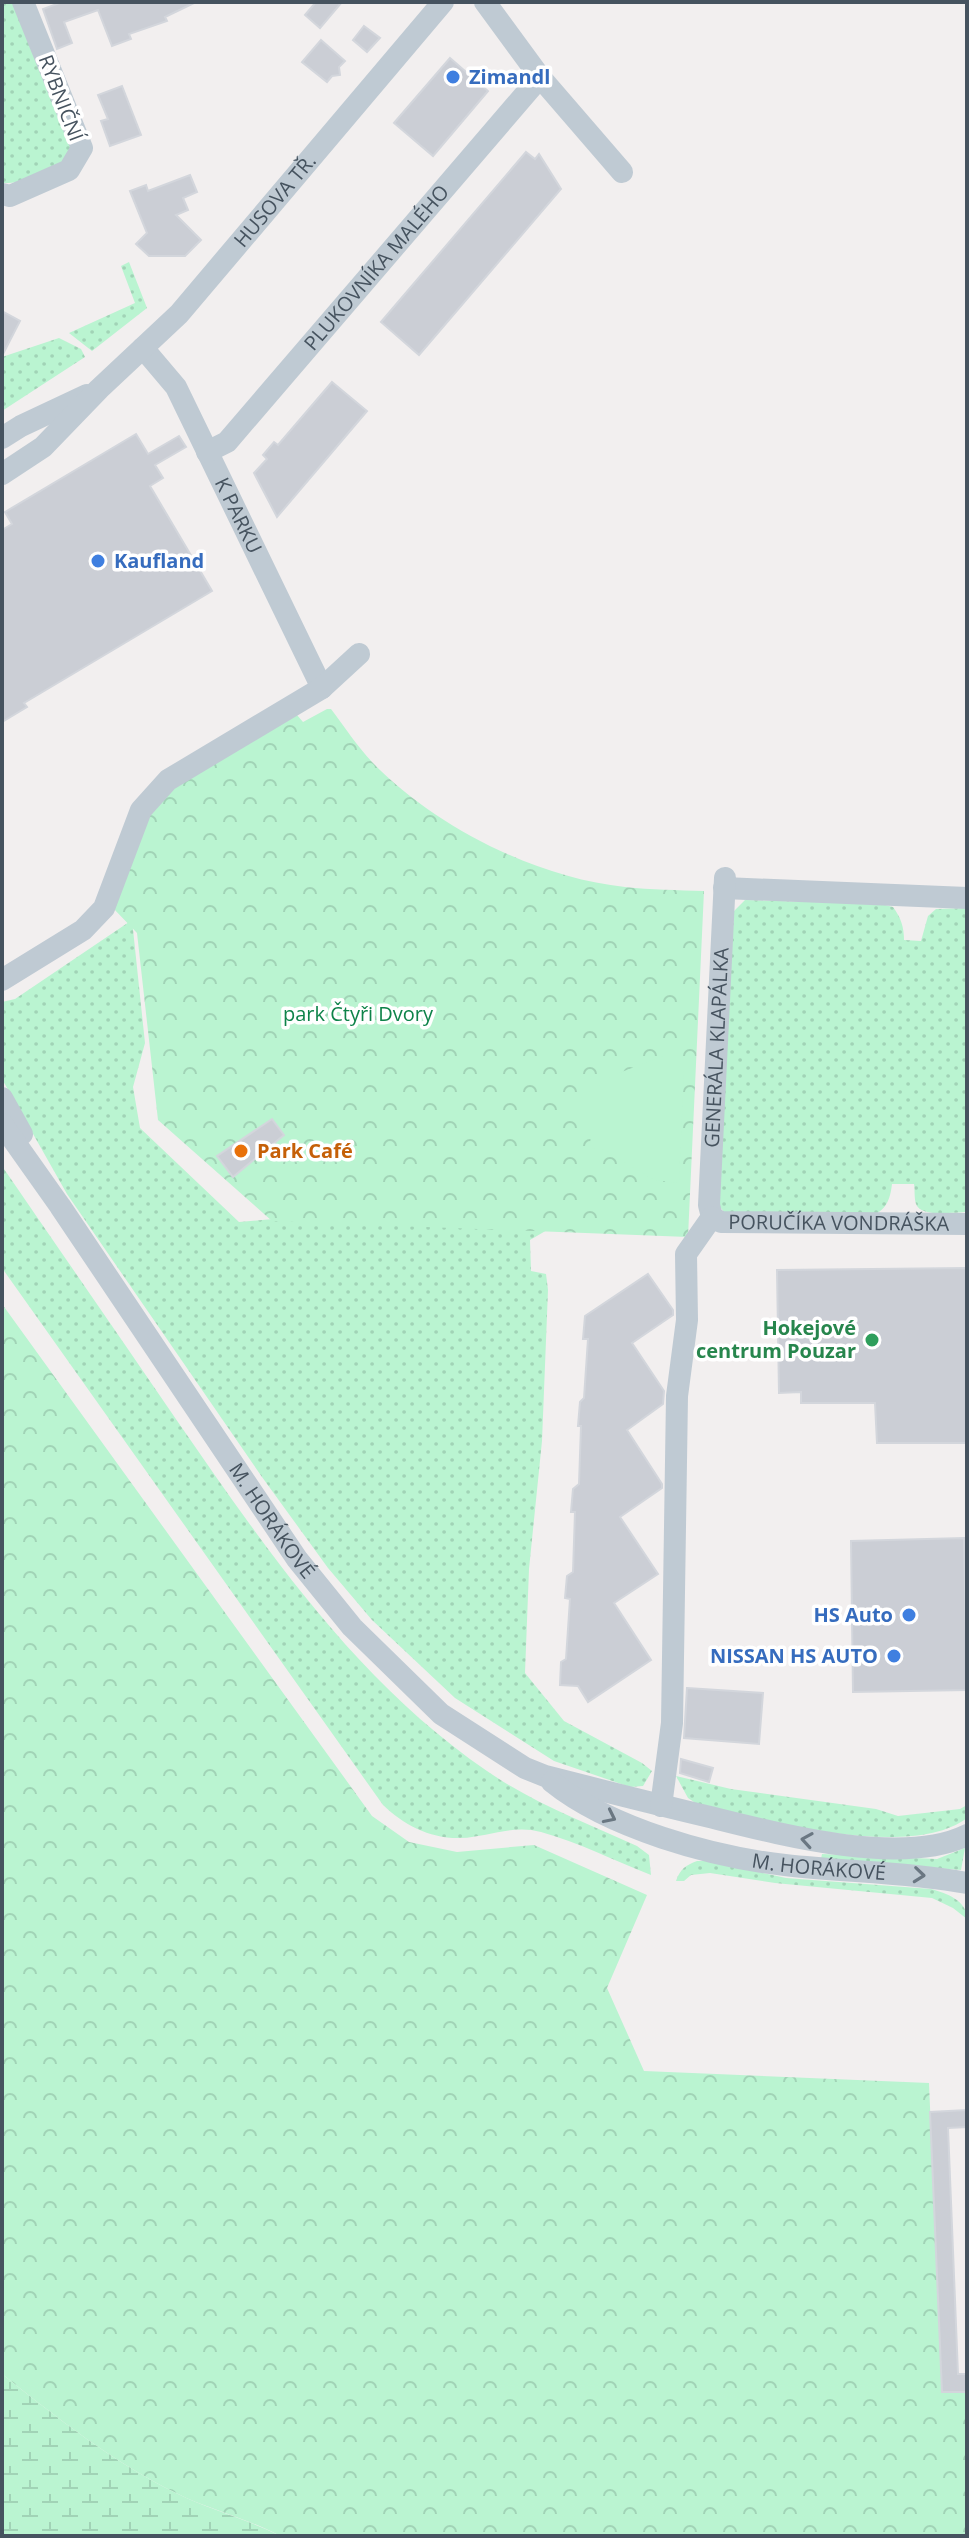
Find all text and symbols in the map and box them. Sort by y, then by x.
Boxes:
street label: RYBNIČNÍ [33,51,90,145]
place label: Zimandl [469,63,550,90]
marker: Zimandl [444,68,462,86]
street label: HUSOVA TŘ. [227,148,322,253]
street label: PLUKOVNÍKA MALÉHO [297,179,455,356]
street label: K PARKU [209,473,269,558]
place label: Kaufland [114,547,204,574]
marker: Kaufland [89,552,107,570]
street label: GENERÁLA KLAPÁLKA [698,946,735,1148]
park label: park Čtyři Dvory [283,1000,434,1027]
place label: Park Café [257,1137,353,1164]
marker: Park Café [232,1142,250,1160]
street label: PORUČÍKA VONDRÁŠKA [728,1208,950,1237]
place label: Hokejové centrum Pouzar [696,1314,856,1364]
marker: Hokejové centrum Pouzar [863,1331,881,1349]
street label: M. HORÁKOVÉ [223,1457,322,1584]
place label: HS Auto [813,1601,893,1628]
marker: HS Auto [900,1606,918,1624]
place label: NISSAN HS AUTO [710,1642,878,1669]
marker: NISSAN HS AUTO [885,1647,903,1665]
one-way arrow [602,1807,617,1823]
one-way arrow [801,1832,814,1849]
street label: M. HORÁKOVÉ [750,1847,887,1886]
one-way arrow [913,1867,926,1884]

